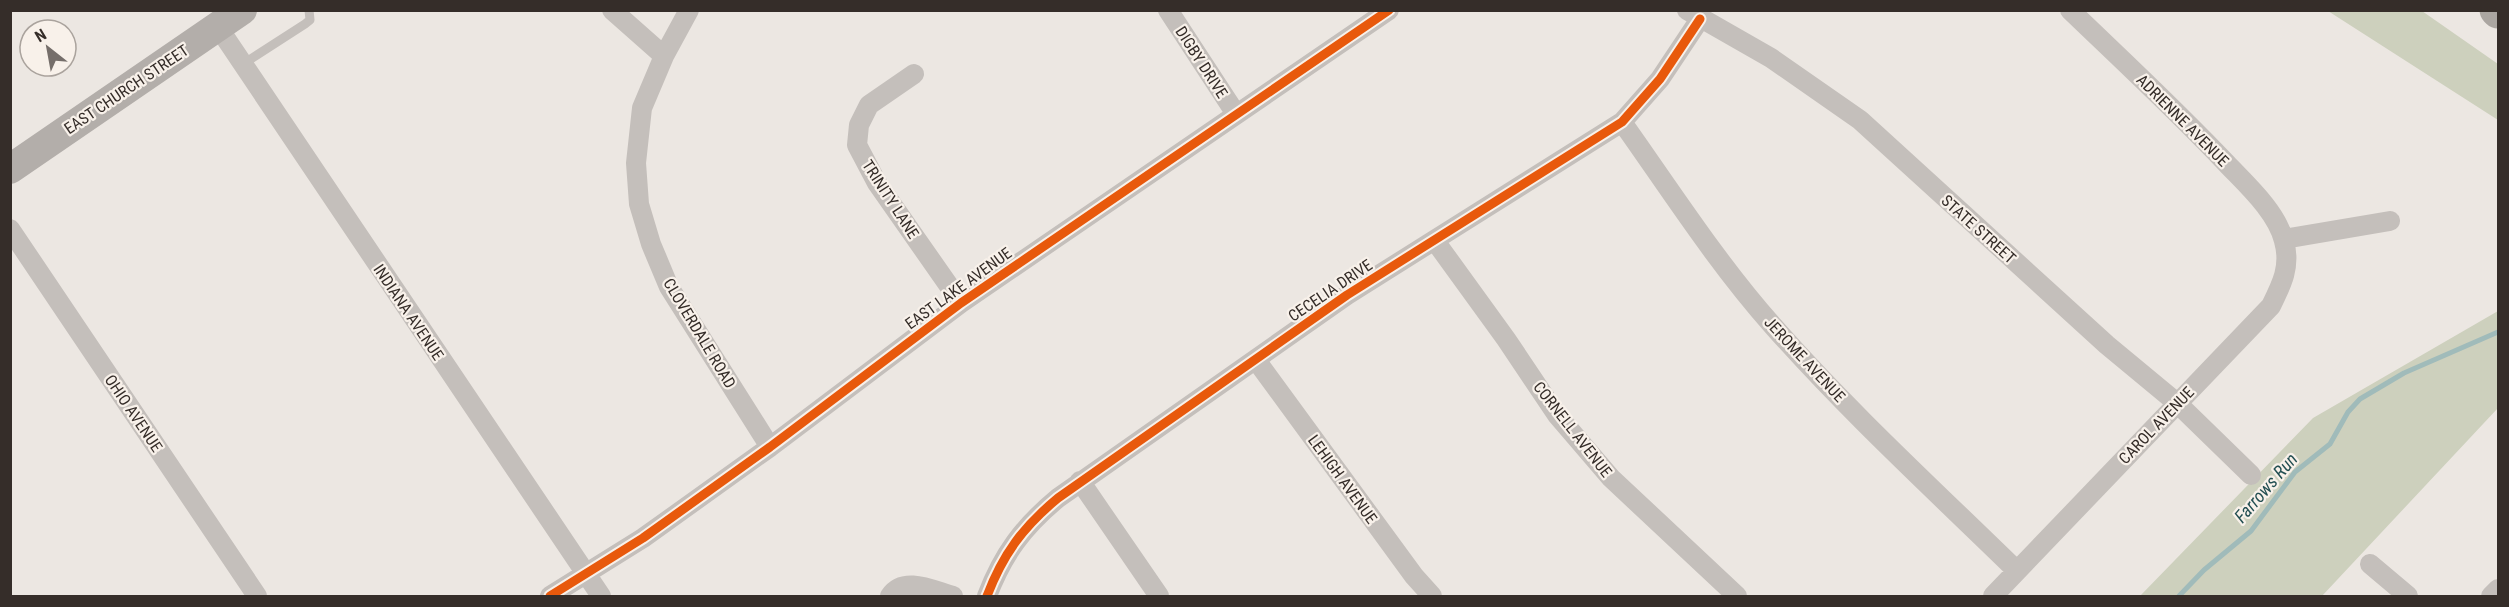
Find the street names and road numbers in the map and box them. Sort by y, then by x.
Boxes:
street label: DIGBY DRIVE [1171,23,1232,102]
street label: EAST CHURCH STREET [61,41,192,138]
street label: ADRIENNE AVENUE [2133,70,2233,170]
street label: TRINITY LANE [858,156,923,242]
street label: STATE STREET [1937,191,2020,268]
street label: EAST LAKE AVENUE [901,243,1015,333]
street label: CECELIA DRIVE [1285,255,1376,325]
street label: INDIANA AVENUE [369,261,448,364]
street label: CLOVERDALE ROAD [659,275,740,392]
street label: JEROME AVENUE [1760,313,1849,406]
street label: OHIO AVENUE [101,371,166,456]
street label: CORNELL AVENUE [1529,378,1616,481]
street label: CAROL AVENUE [2115,383,2198,468]
street label: LEHIGH AVENUE [1304,431,1381,527]

